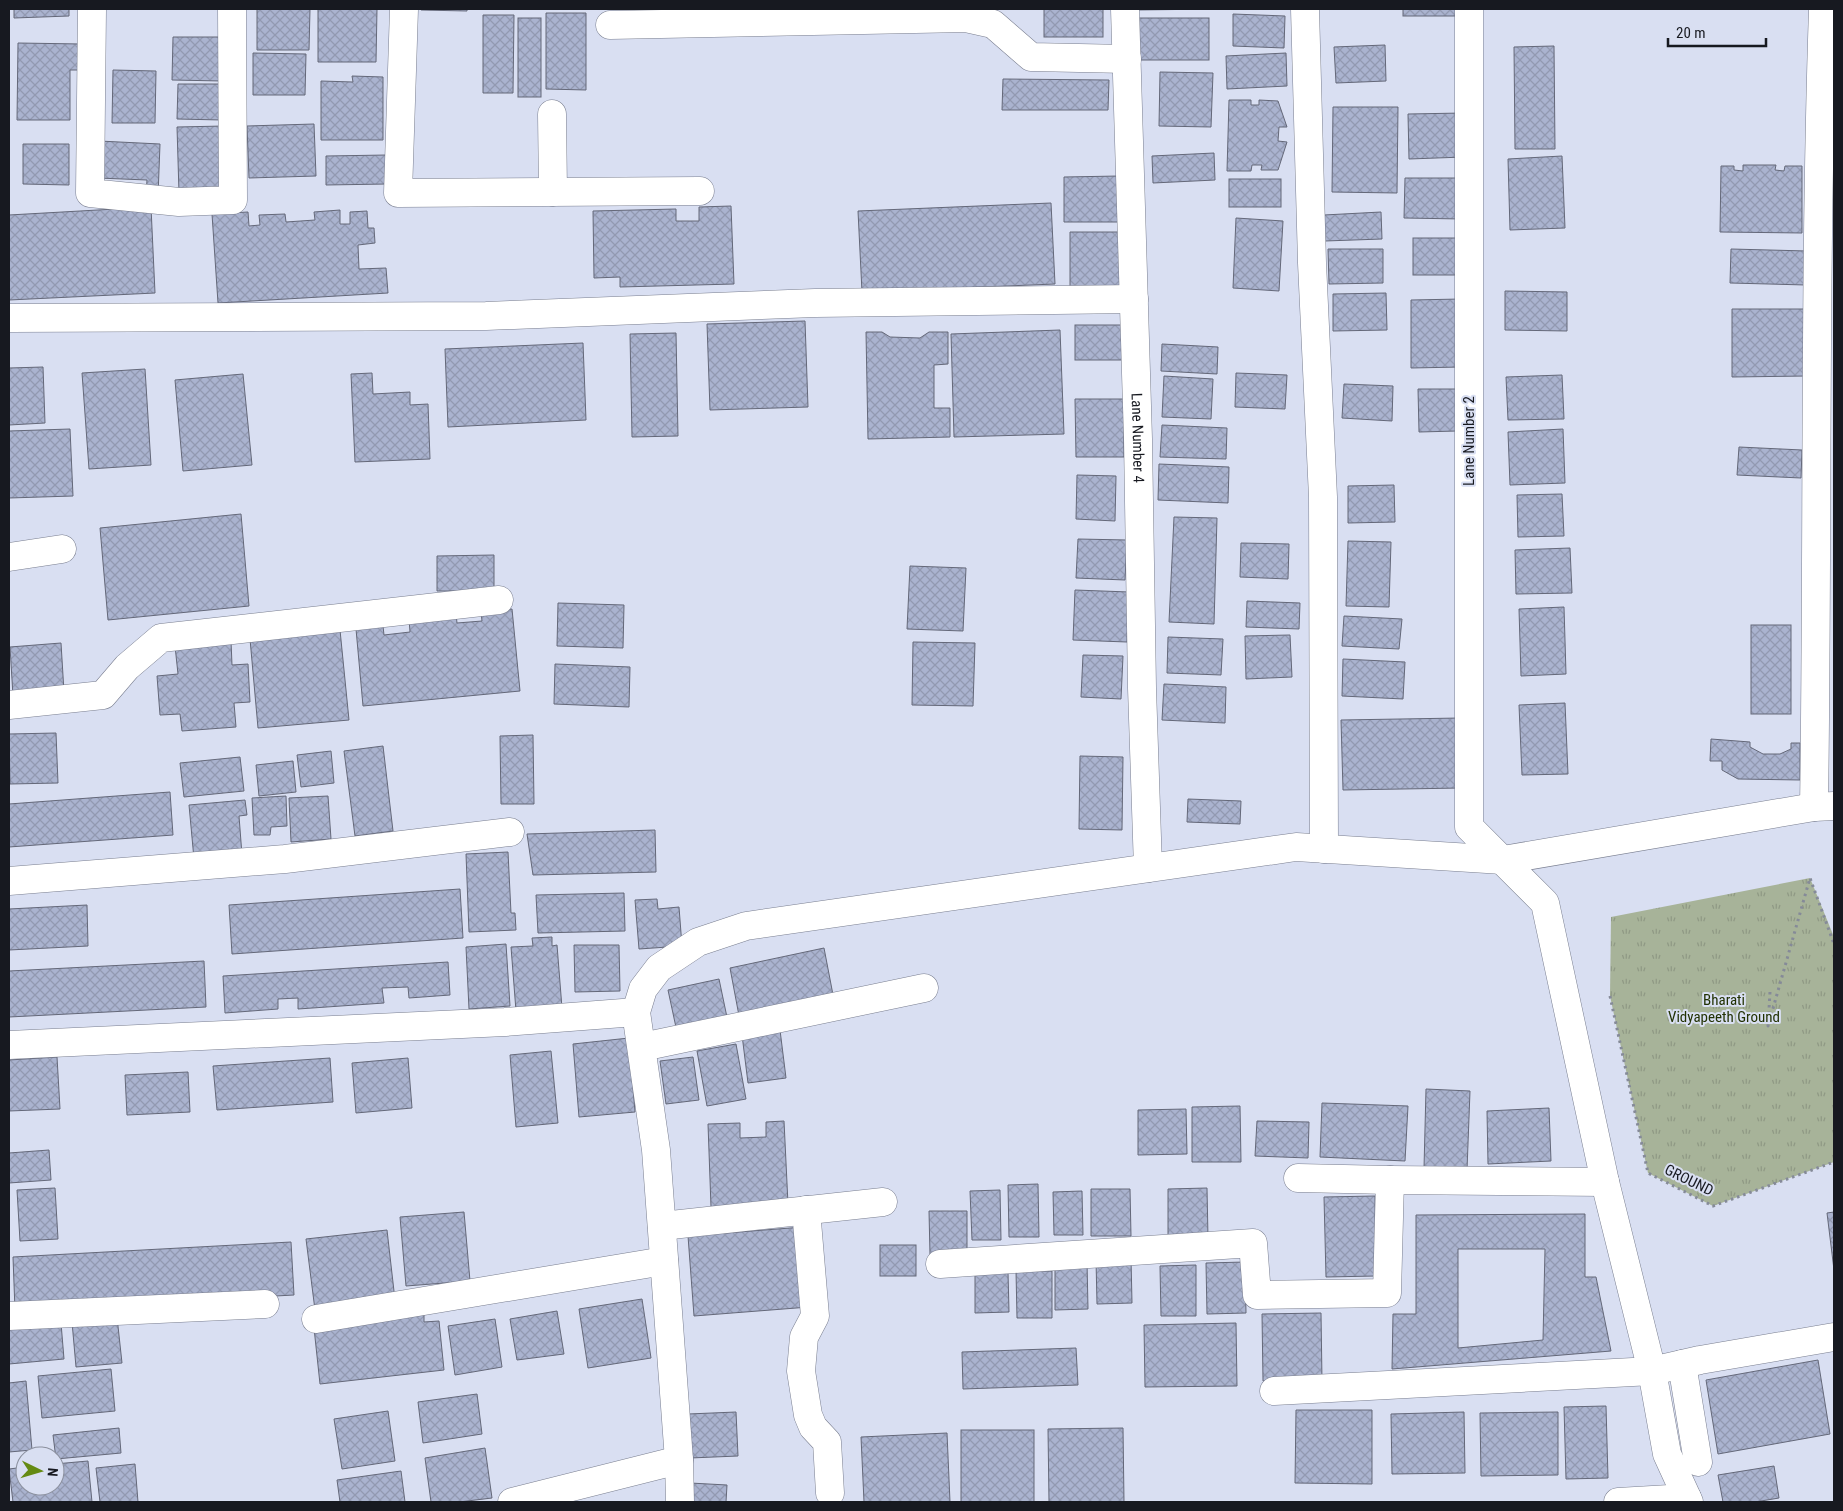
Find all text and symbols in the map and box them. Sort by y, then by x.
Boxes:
scale bar [1668,15,1766,47]
text: 20 m [1676,24,1706,42]
street label: Lane Number 4 [1128,393,1148,483]
street label: Lane Number 2 [1460,396,1478,486]
park label: Bharati Vidyapeeth Ground [1668,991,1780,1026]
street label: GROUND [1662,1160,1716,1200]
north arrow [15,1446,65,1496]
text: N [45,1467,61,1477]

